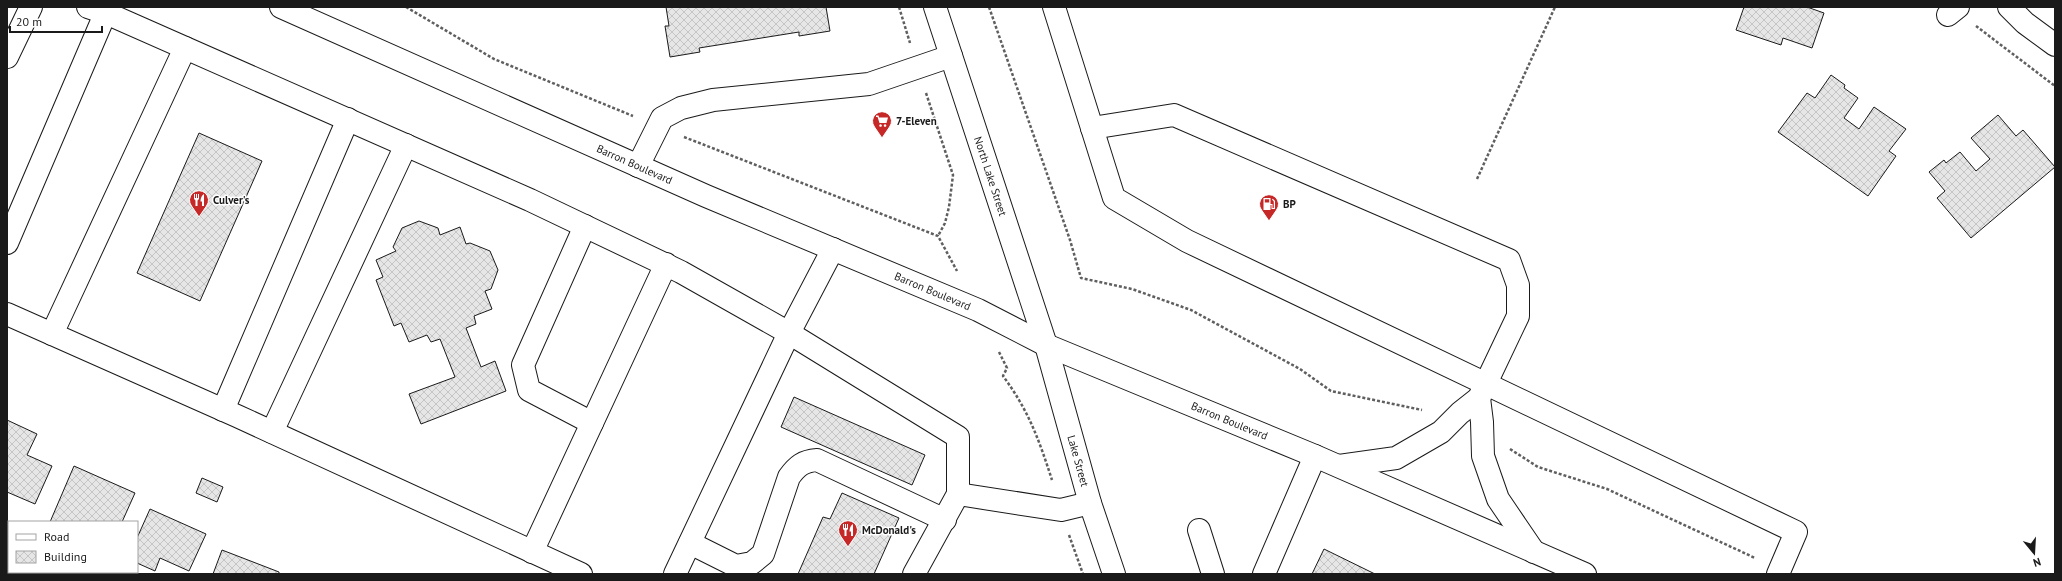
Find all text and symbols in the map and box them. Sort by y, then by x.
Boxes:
scale bar [10,8,102,34]
text: 20 m [16,14,42,29]
supermarket icon: 7-Eleven [871,110,893,138]
place label: 7-Eleven [896,114,937,128]
street label: North Lake Street [971,135,1010,218]
street label: Barron Boulevard [594,141,675,187]
restaurant icon: Culver's [188,189,210,217]
place label: Culver's [213,193,250,207]
fuel station icon: BP [1258,193,1280,221]
place label: BP [1283,197,1297,211]
street label: Barron Boulevard [892,269,973,313]
street label: Barron Boulevard [1189,399,1270,443]
street label: Lake Street [1064,434,1092,488]
restaurant icon: McDonald's [837,519,859,547]
legend [8,521,138,573]
place label: McDonald's [862,523,916,537]
text: Road [44,529,69,544]
north arrow [2014,533,2054,573]
text: Building [44,549,87,564]
text: N [2031,555,2043,570]

